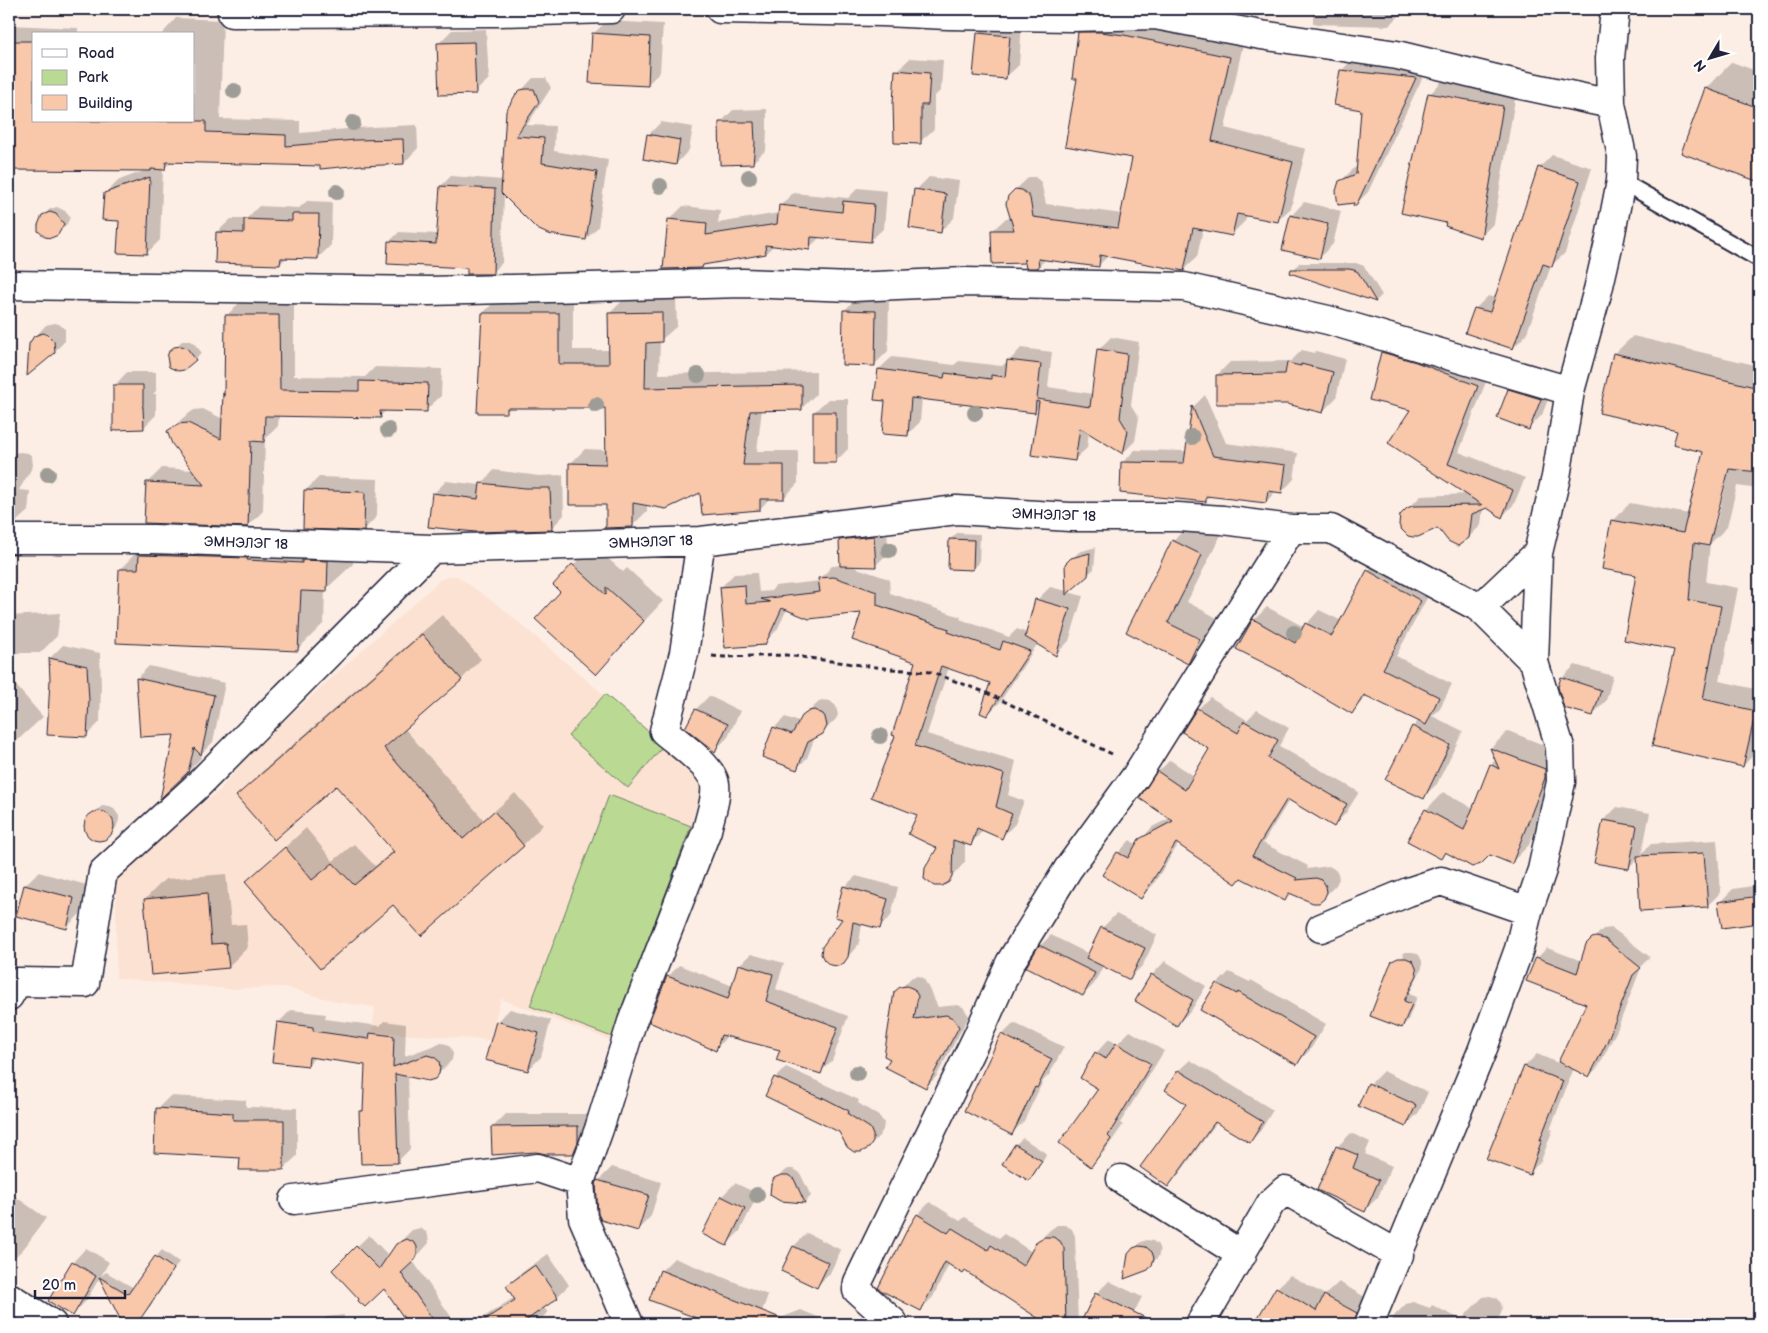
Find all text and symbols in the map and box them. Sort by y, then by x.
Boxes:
legend [32,32,195,122]
north arrow [1686,32,1736,82]
text: Road [78,44,114,63]
text: N [1690,56,1710,75]
text: Park [78,68,109,87]
text: Building [78,94,133,113]
street label: ЭМНЭЛЭГ 18 [1012,505,1096,525]
street label: ЭМНЭЛЭГ 18 [609,532,693,552]
street label: ЭМНЭЛЭГ 18 [204,533,288,553]
scale bar [35,1268,125,1300]
text: 20 m [42,1276,76,1295]

